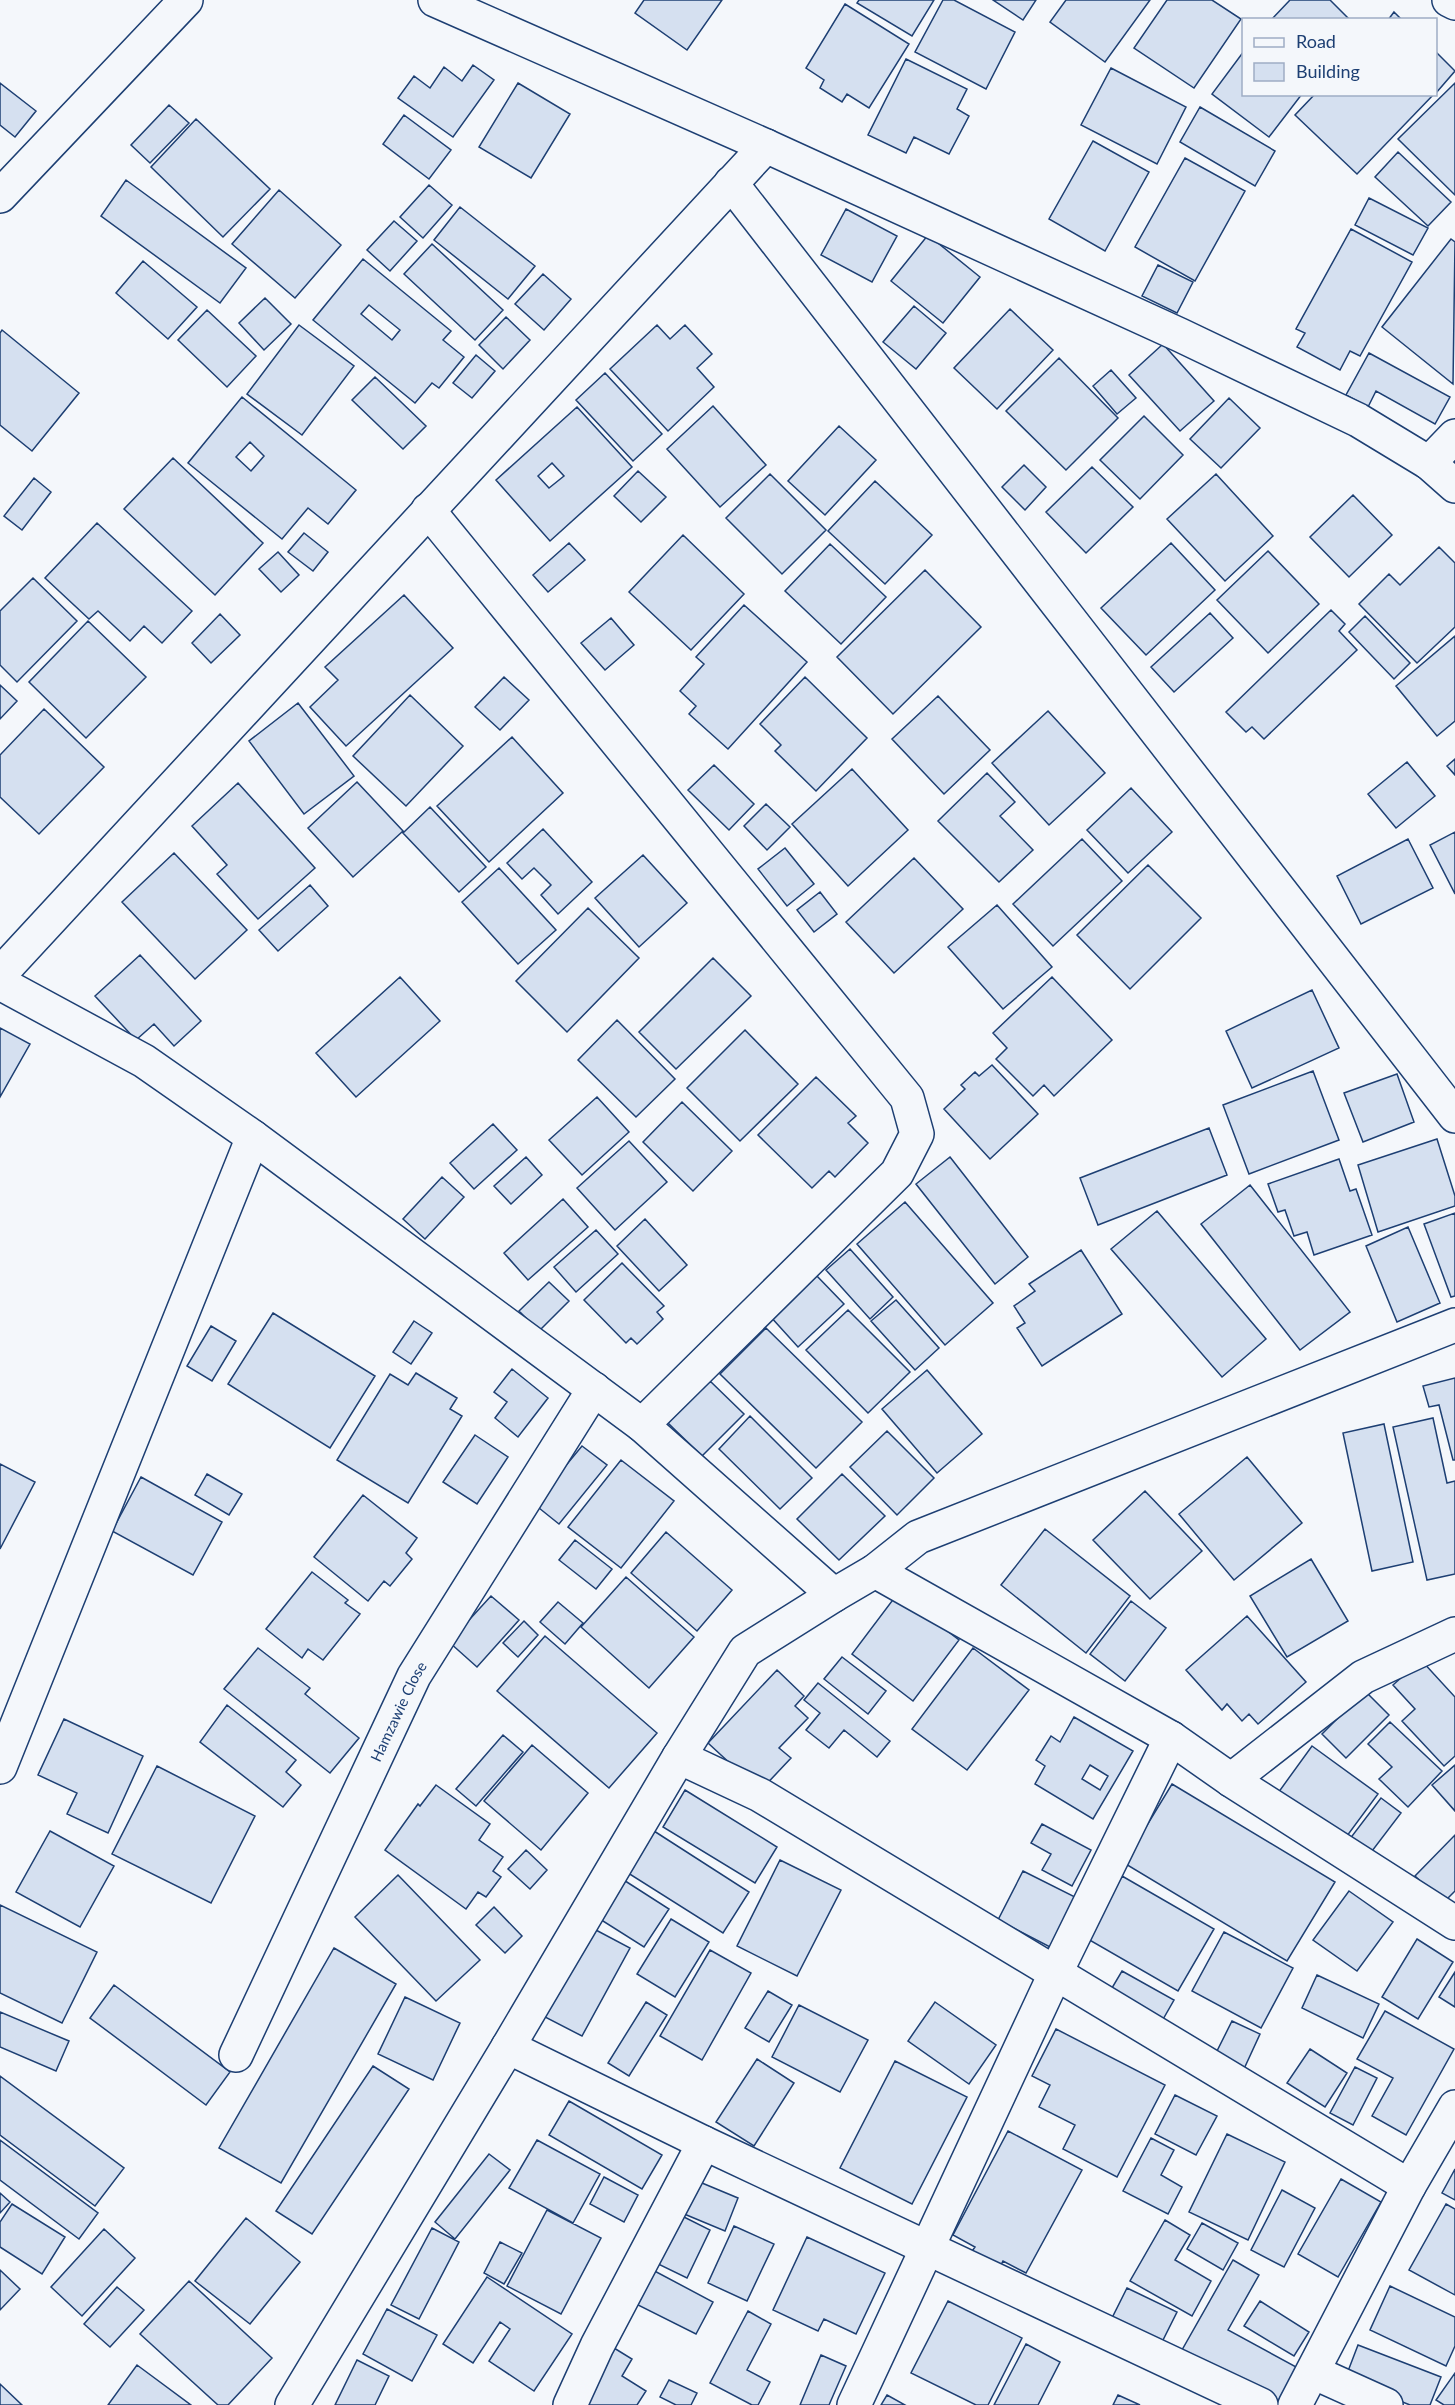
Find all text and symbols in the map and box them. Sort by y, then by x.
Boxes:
legend [1242,18,1437,96]
text: Road [1296,30,1336,52]
text: Building [1296,60,1360,82]
street label: Hamzawie Close [366,1658,430,1764]

